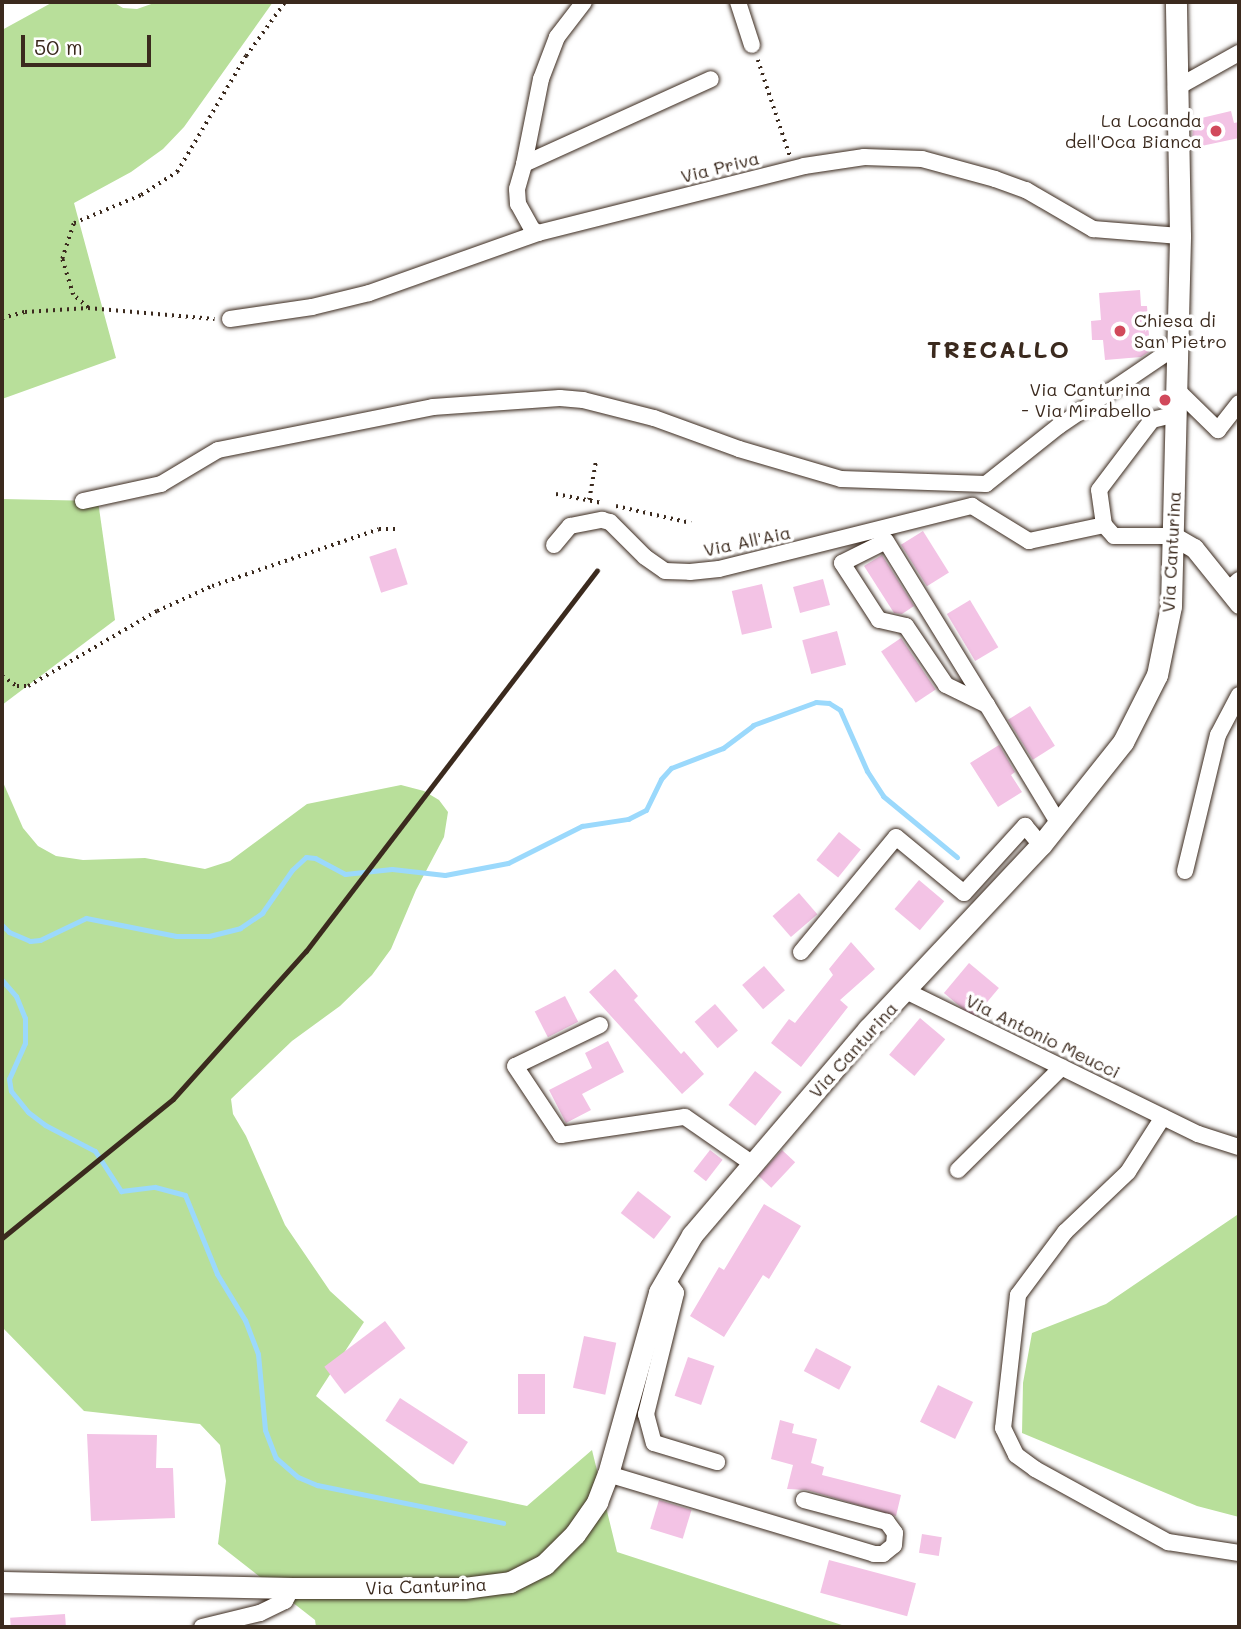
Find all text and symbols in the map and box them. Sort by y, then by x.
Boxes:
scale bar [24,21,154,65]
text: 50 m [34,33,83,60]
place label: La Locanda dell'Oca Bianca [1065,110,1202,152]
marker: La Locanda dell'Oca Bianca [1208,123,1224,139]
street label: Via Priva [678,147,762,187]
place label: Chiesa di San Pietro [1134,310,1226,352]
marker: Chiesa di San Pietro [1112,323,1128,339]
district label: TRECALLO [928,335,1070,363]
place label: Via Canturina - Via Mirabello [1021,379,1151,422]
marker: Via Canturina - Via Mirabello [1157,392,1173,408]
street label: Via Canturina [1157,491,1185,613]
street label: Via All'Aia [701,521,793,561]
street label: Via Antonio Meucci [962,989,1124,1083]
street label: Via Canturina [804,998,902,1102]
street label: Via Canturina [365,1573,487,1599]

